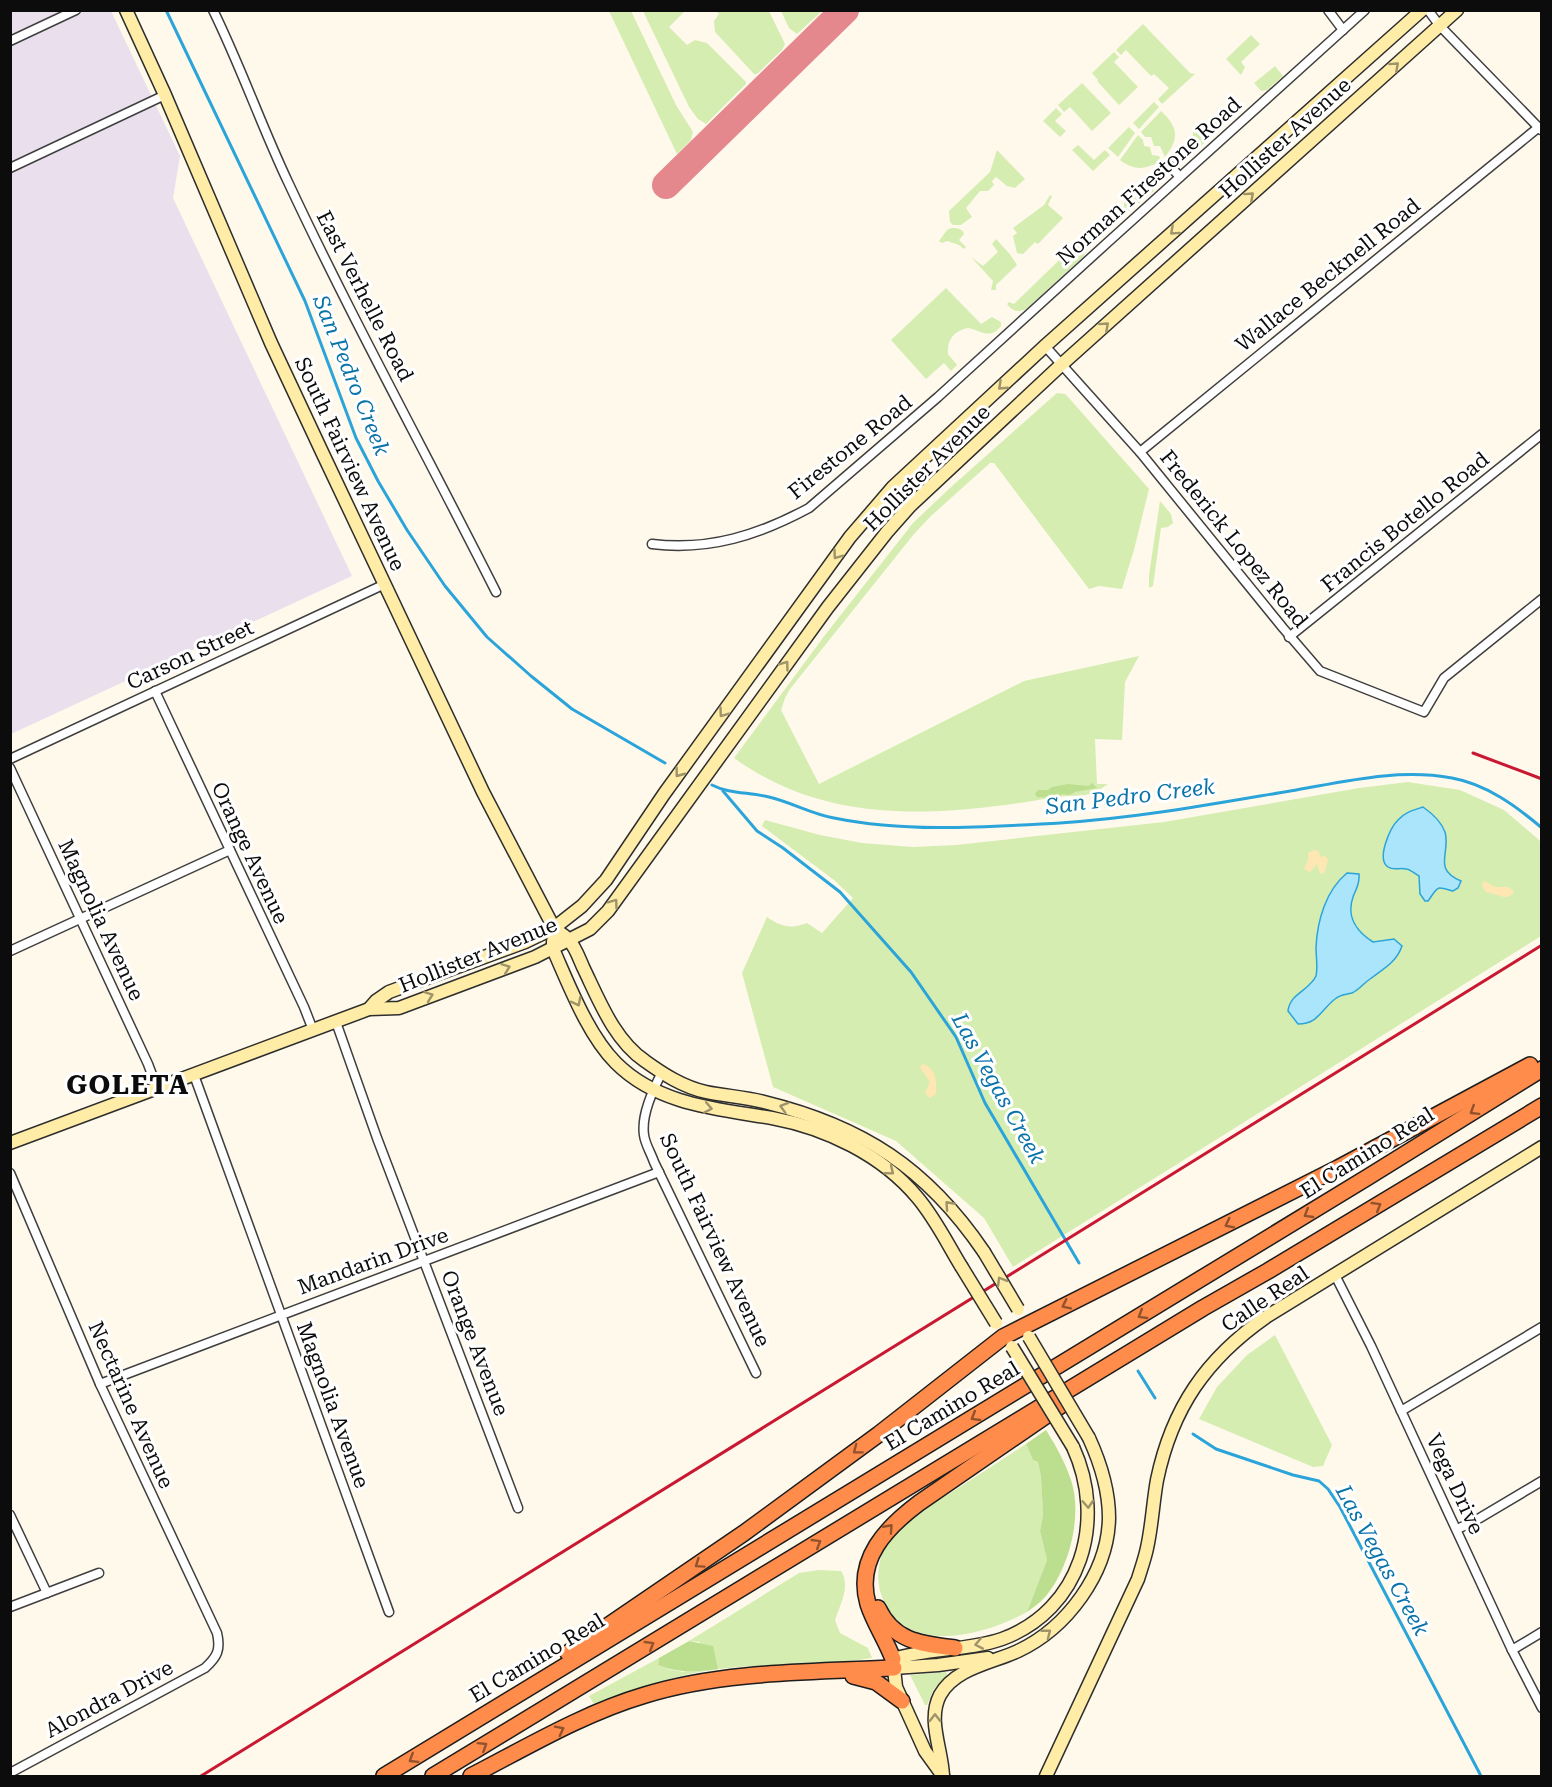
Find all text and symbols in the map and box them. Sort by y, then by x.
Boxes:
one-way arrow [1388,62,1399,73]
street label: Hollister Avenue [1214,73,1356,203]
street label: Norman Firestone Road [1052,92,1246,270]
one-way arrow [1243,192,1254,203]
street label: Wallace Becknell Road [1231,193,1425,357]
street label: East Verhelle Road [312,207,419,386]
one-way arrow [1171,224,1181,235]
water label: San Pedro Creek [308,291,395,459]
one-way arrow [1098,322,1109,333]
street label: South Fairview Avenue [290,353,410,575]
one-way arrow [998,379,1009,390]
street label: Firestone Road [783,390,917,504]
street label: Hollister Avenue [859,400,995,536]
street label: Frederick Lopez Road [1155,446,1313,633]
street label: Francis Botello Road [1316,447,1494,597]
one-way arrow [833,548,844,559]
street label: Carson Street [123,615,257,695]
one-way arrow [778,661,789,672]
one-way arrow [719,707,730,718]
one-way arrow [676,767,687,778]
water label: San Pedro Creek [1043,774,1216,819]
street label: Orange Avenue [207,778,293,928]
street label: Magnolia Avenue [53,836,149,1004]
one-way arrow [607,899,618,910]
street label: Hollister Avenue [395,912,561,998]
one-way arrow [500,963,511,975]
one-way arrow [423,991,434,1004]
one-way arrow [570,995,582,1006]
water label: Las Vegas Creek [946,1008,1050,1168]
district label: GOLETA [66,1069,190,1101]
one-way arrow [703,1101,713,1114]
one-way arrow [779,1102,790,1114]
street label: El Camino Real [1296,1102,1439,1204]
one-way arrow [1470,1104,1480,1116]
street label: South Fairview Avenue [655,1129,775,1351]
one-way arrow [883,1164,894,1175]
one-way arrow [945,1201,956,1212]
one-way arrow [1371,1201,1381,1213]
one-way arrow [1304,1206,1314,1218]
one-way arrow [1224,1216,1235,1228]
street label: Mandarin Drive [294,1223,452,1299]
street label: Calle Real [1217,1261,1314,1337]
street label: Orange Avenue [436,1267,514,1419]
one-way arrow [997,1276,1008,1287]
one-way arrow [1061,1298,1072,1310]
one-way arrow [1138,1308,1148,1320]
street label: Nectarine Avenue [83,1318,179,1492]
street label: Magnolia Avenue [292,1319,374,1491]
street label: El Camino Real [880,1356,1024,1456]
one-way arrow [971,1409,981,1421]
street label: Vega Drive [1421,1430,1489,1538]
one-way arrow [853,1443,864,1454]
water label: Las Vegas Creek [1330,1480,1434,1640]
one-way arrow [1081,1499,1094,1508]
one-way arrow [882,1525,893,1535]
one-way arrow [811,1539,821,1551]
one-way arrow [695,1557,706,1568]
street label: El Camino Real [465,1608,609,1708]
one-way arrow [1040,1630,1051,1641]
one-way arrow [975,1637,985,1650]
one-way arrow [644,1640,654,1652]
street label: Alondra Drive [41,1655,177,1743]
one-way arrow [929,1714,941,1723]
one-way arrow [554,1726,565,1737]
one-way arrow [477,1741,487,1753]
one-way arrow [409,1751,419,1763]

